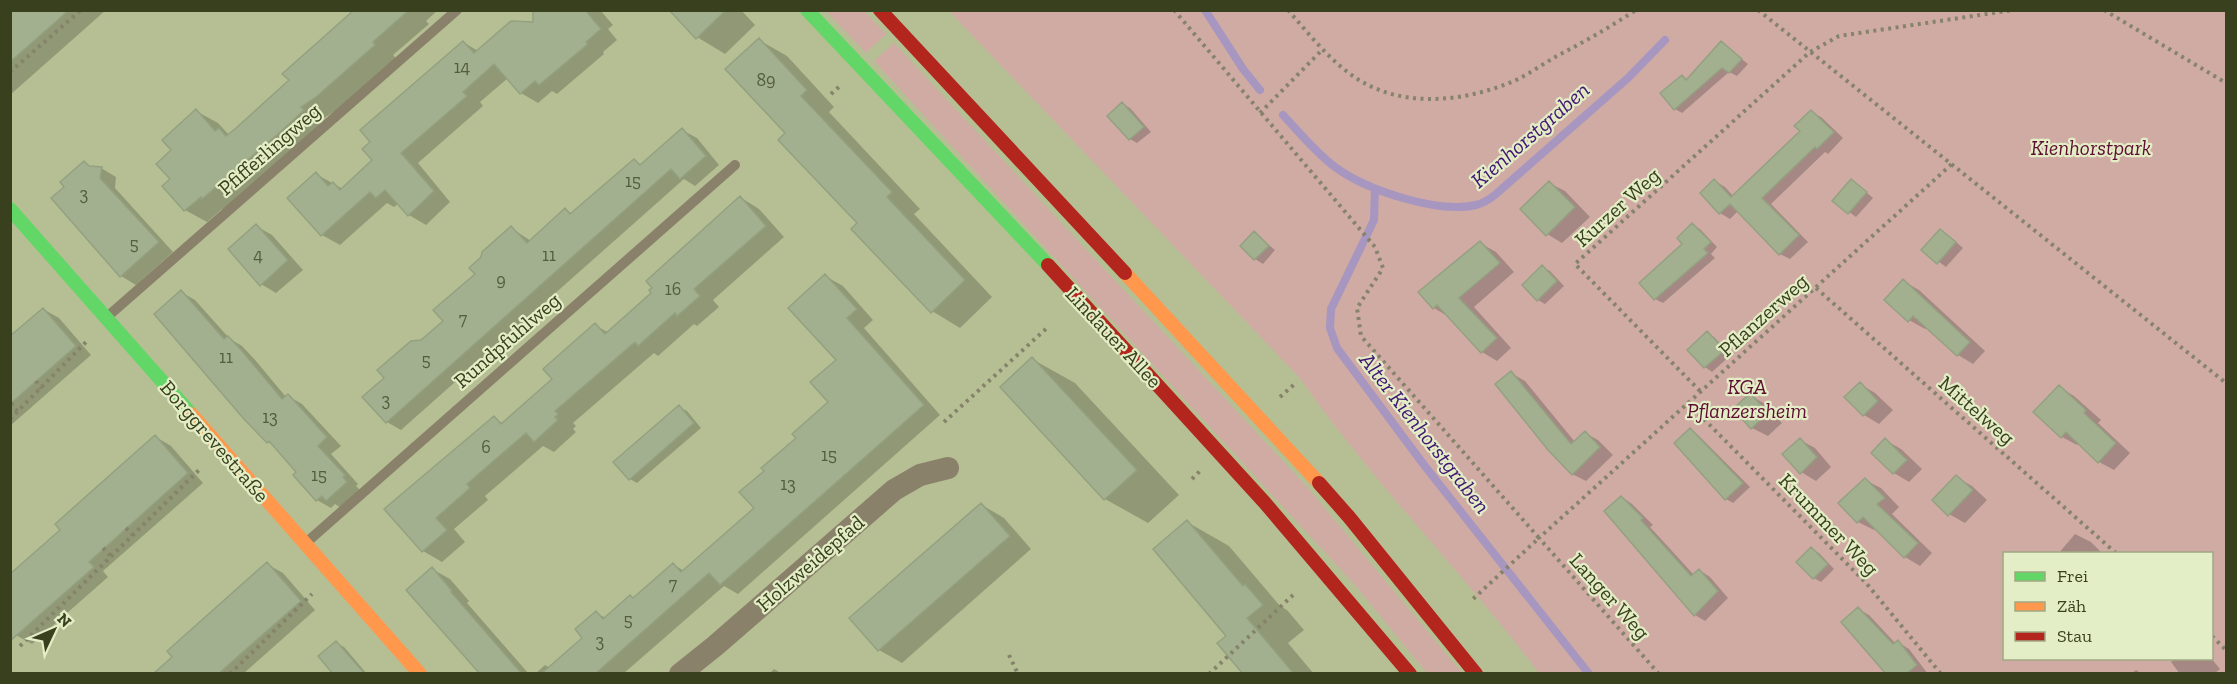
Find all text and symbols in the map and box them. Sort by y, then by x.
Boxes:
house number: 14 [454,56,471,78]
house number: 89 [756,69,776,91]
water label: Kienhorstgraben [1465,76,1595,194]
street label: Pfifferlingweg [213,97,326,200]
park label: Kienhorstpark [2031,135,2151,160]
street label: Kurzer Weg [1569,162,1665,252]
house number: 15 [625,170,641,192]
house number: 3 [80,183,89,205]
house number: 5 [129,233,139,255]
house number: 4 [253,244,263,266]
house number: 11 [542,244,556,266]
street label: Pflanzerweg [1713,268,1813,362]
house number: 9 [496,269,506,291]
house number: 16 [665,278,681,300]
street label: Lindauer Allee [1061,281,1167,393]
street label: Rundpfuhlweg [449,287,566,393]
house number: 7 [459,308,468,330]
house number: 11 [219,346,233,368]
water label: Alter Kienhorstgraben [1353,346,1496,519]
house number: 5 [421,349,431,371]
street label: Mittelweg [1934,370,2020,450]
park label: KGA Pflanzersheim [1687,374,1807,423]
street label: Borggrevestraße [155,375,275,507]
house number: 3 [382,389,391,411]
house number: 13 [262,406,278,428]
house number: 6 [481,436,491,458]
house number: 15 [821,444,837,466]
house number: 15 [311,464,327,486]
street label: Krummer Weg [1774,468,1884,581]
house number: 13 [780,473,796,495]
street label: Holzweidepfad [751,509,869,616]
street label: Langer Weg [1565,548,1656,645]
legend [2003,552,2213,660]
text: Frei [2057,565,2088,587]
house number: 7 [669,573,678,595]
text: Zäh [2057,595,2086,617]
north arrow [24,600,84,660]
text: N [53,609,75,631]
house number: 5 [623,609,633,631]
text: Stau [2057,625,2092,647]
house number: 3 [596,630,605,652]

